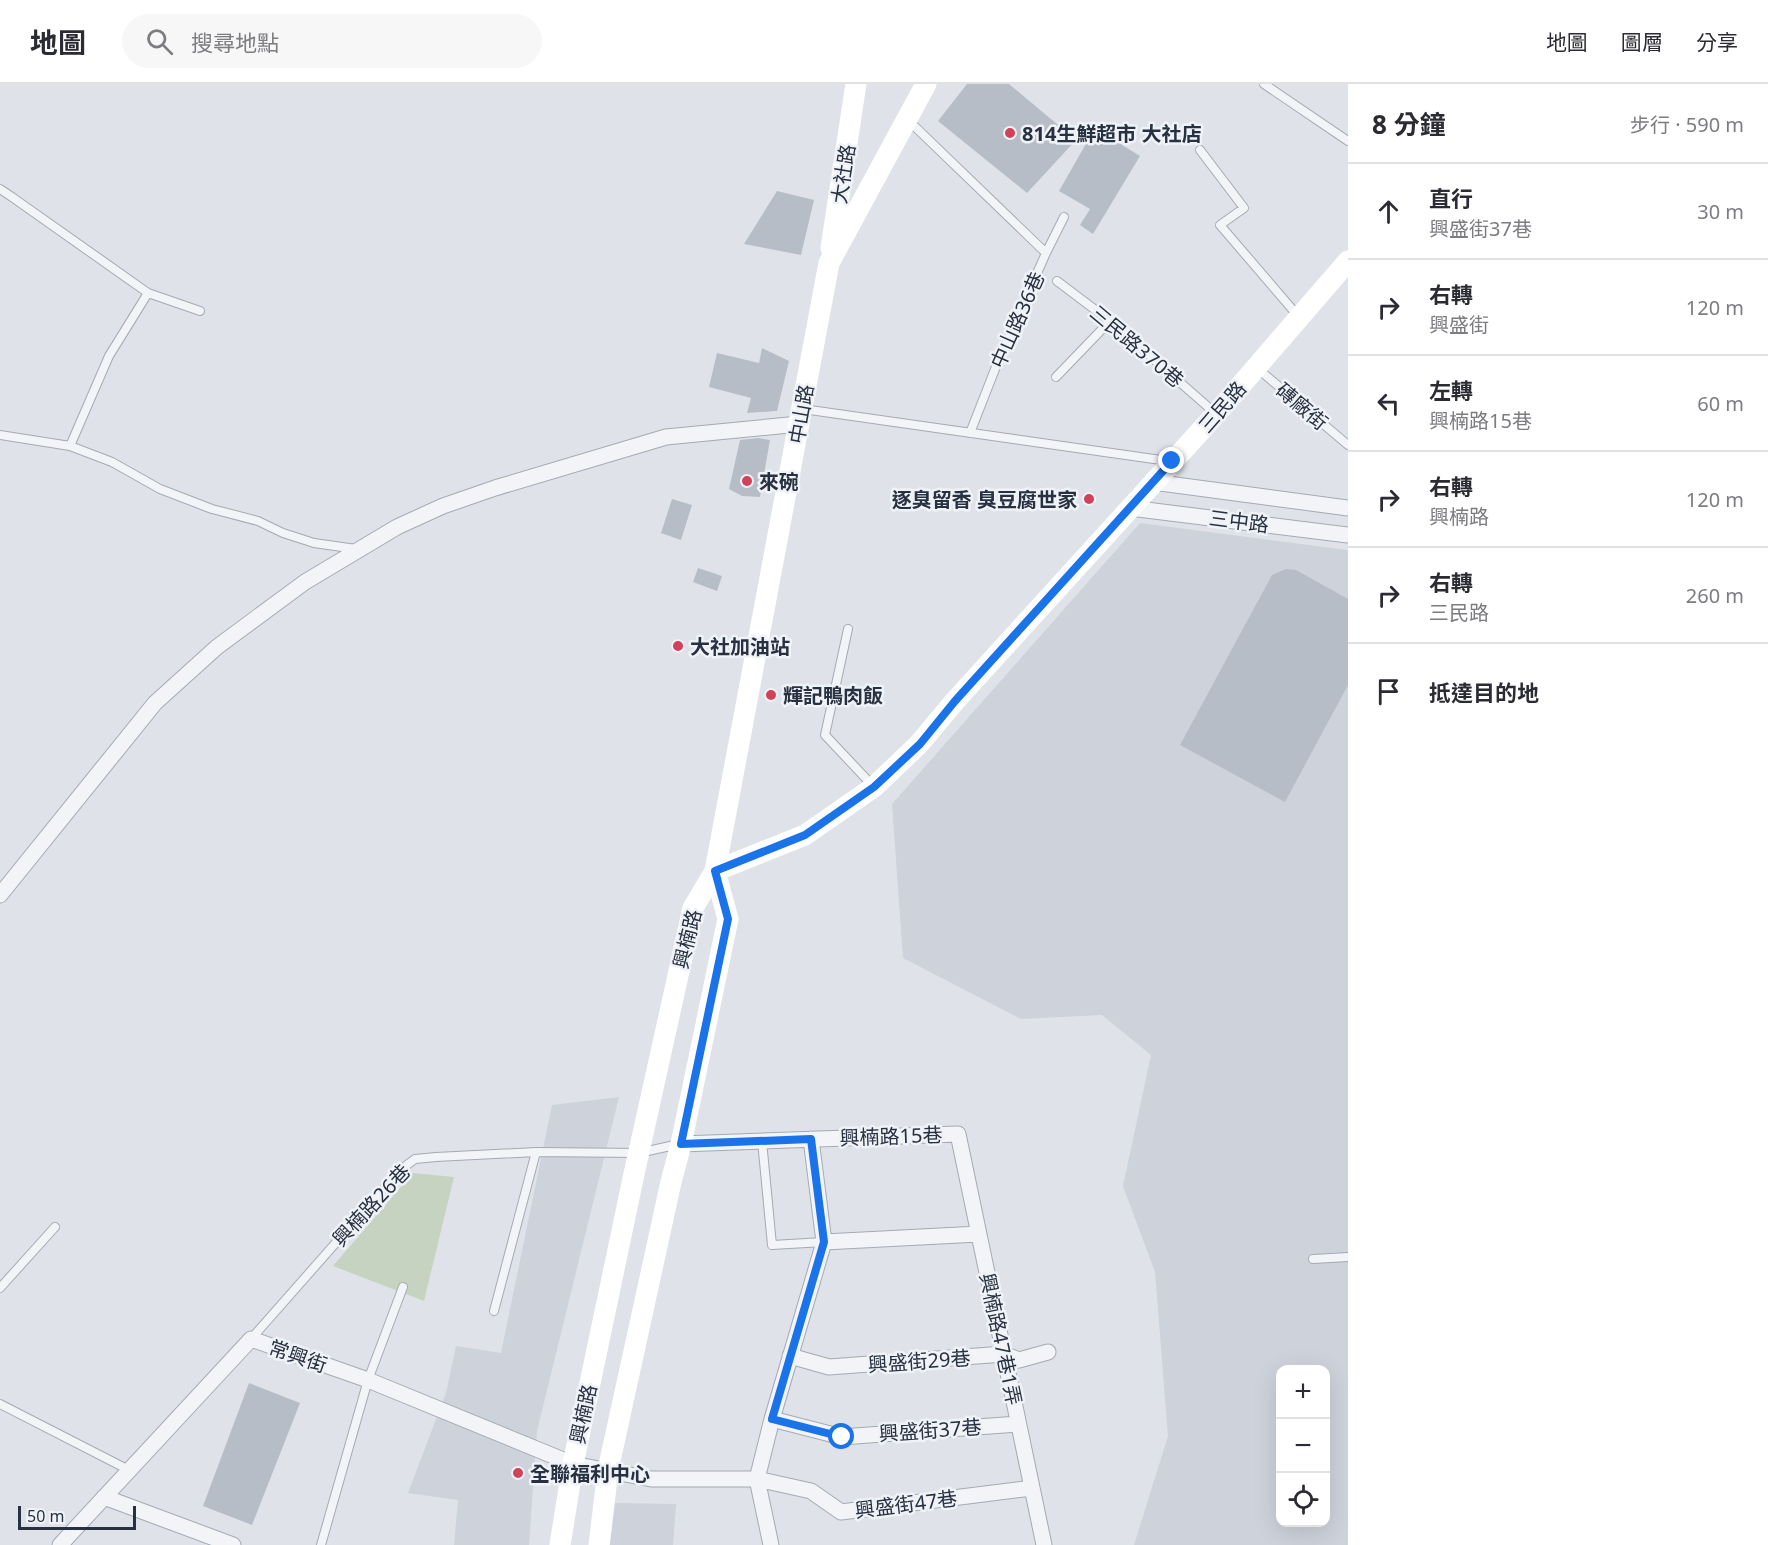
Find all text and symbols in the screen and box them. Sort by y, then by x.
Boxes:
search box [122,14,542,68]
text: 地圖 [30,23,86,61]
icon: search [143,25,176,58]
text: 搜尋地點 [191,27,279,57]
text: 地圖 [1546,28,1588,56]
text: 圖層 [1621,28,1663,56]
text: 分享 [1696,28,1738,56]
text: 8 分鐘 [1372,106,1446,142]
text: 步行 · 590 m [1630,111,1744,138]
place label: 814生鮮超市 大社店 [1022,120,1202,147]
marker: 814生鮮超市 大社店 [1003,126,1017,140]
street label: 大社路 [825,142,861,206]
text: 直行 [1429,183,1473,213]
icon: ahead [1372,195,1405,228]
text: 30 m [1697,198,1744,225]
text: 興盛街37巷 [1429,215,1532,242]
street label: 中山路36巷 [984,268,1050,372]
text: 右轉 [1429,279,1473,309]
icon: right [1372,291,1405,324]
text: 120 m [1686,294,1744,321]
street label: 三民路370巷 [1085,299,1189,393]
text: 興盛街 [1429,311,1489,338]
text: 左轉 [1429,375,1473,405]
street label: 三民路 [1192,376,1252,438]
street label: 磚廠街 [1270,376,1334,436]
street label: 中山路 [782,382,820,446]
icon: left [1372,387,1405,420]
text: 60 m [1697,390,1744,417]
text: 興楠路15巷 [1429,407,1532,434]
route end [1158,447,1184,473]
place label: 來碗 [759,468,799,495]
text: 右轉 [1429,471,1473,501]
marker: 來碗 [740,474,754,488]
icon: right [1372,483,1405,516]
place label: 逐臭留香 臭豆腐世家 [892,486,1077,513]
text: 120 m [1686,486,1744,513]
marker: 逐臭留香 臭豆腐世家 [1082,492,1096,506]
text: 興楠路 [1429,503,1489,530]
street label: 三中路 [1208,504,1270,538]
text: 右轉 [1429,567,1473,597]
icon: right [1372,579,1405,612]
text: 260 m [1686,582,1744,609]
text: 三民路 [1429,599,1489,626]
place label: 大社加油站 [690,633,790,660]
marker: 大社加油站 [671,639,685,653]
icon: arrive [1372,675,1405,708]
text: 抵達目的地 [1429,677,1539,707]
place label: 輝記鴨肉飯 [783,682,883,709]
marker: 輝記鴨肉飯 [764,688,778,702]
street label: 興楠路 [667,907,707,971]
street label: 興楠路15巷 [839,1121,943,1151]
street label: 興楠路26巷 [326,1158,416,1252]
street label: 興楠路47巷1弄 [974,1270,1028,1408]
street label: 常興街 [265,1333,331,1379]
street label: 興盛街29巷 [867,1344,971,1378]
map controls [1276,1365,1330,1527]
button: + [1276,1365,1330,1419]
street label: 興楠路 [564,1382,602,1446]
street label: 興盛街37巷 [878,1413,982,1447]
button: − [1276,1419,1330,1473]
route start [828,1423,854,1449]
place label: 全聯福利中心 [530,1460,650,1487]
marker: 全聯福利中心 [511,1466,525,1480]
button: locate [1276,1473,1330,1527]
street label: 興盛街47巷 [853,1484,959,1524]
scale bar [18,1503,136,1530]
text: 50 m [27,1505,64,1527]

